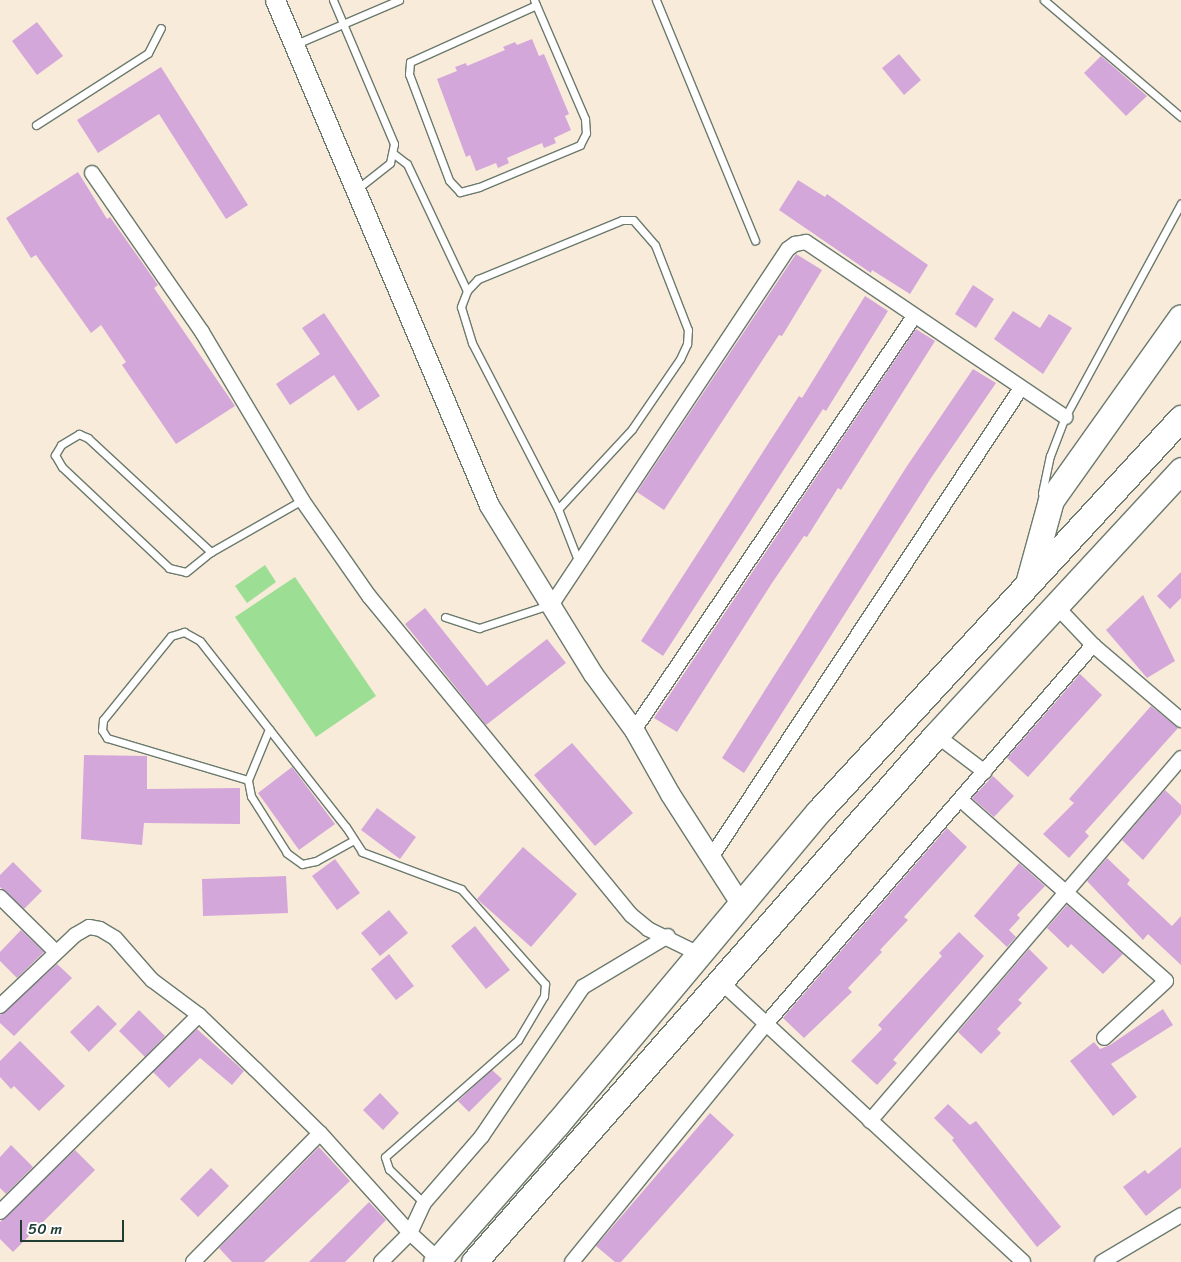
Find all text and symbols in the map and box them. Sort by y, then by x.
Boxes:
scale bar [22,1210,126,1242]
text: 50 m [28,1216,62,1242]

